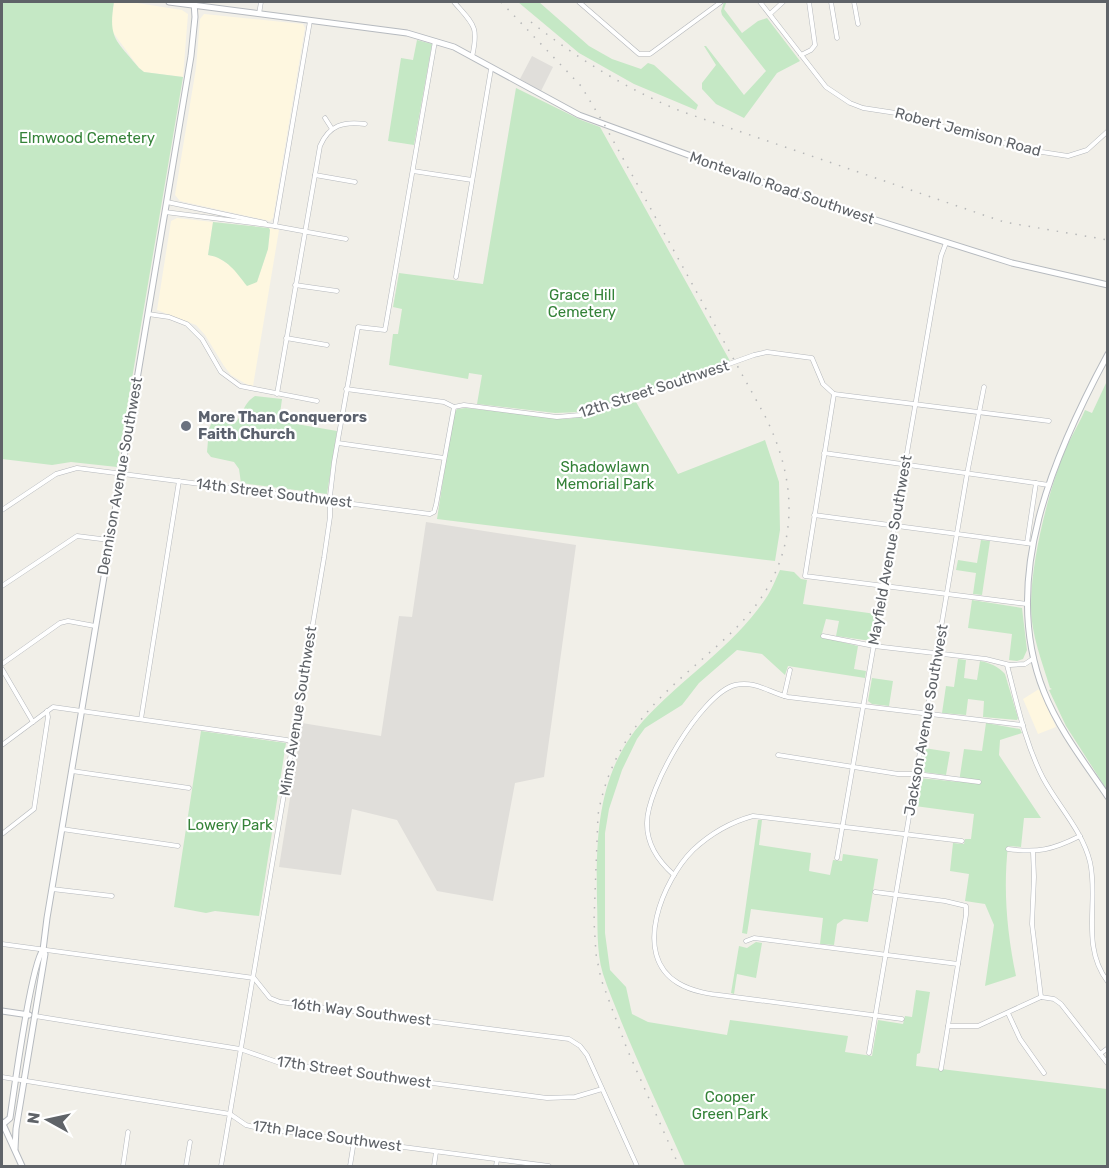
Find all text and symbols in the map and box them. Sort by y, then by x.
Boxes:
street label: Robert Jemison Road [893,104,1043,160]
park label: Elmwood Cemetery [19,129,155,147]
street label: Montevallo Road Southwest [687,148,877,228]
park label: Grace Hill Cemetery [548,286,616,321]
street label: 12th Street Southwest [577,356,731,422]
street label: Dennison Avenue Southwest [94,375,146,577]
place label: More Than Conquerors Faith Church [198,408,367,443]
marker: More Than Conquerors Faith Church [179,419,193,433]
street label: Mayfield Avenue Southwest [864,453,916,646]
park label: Shadowlawn Memorial Park [556,458,654,493]
street label: 14th Street Southwest [195,474,353,512]
street label: Jackson Avenue Southwest [900,623,952,817]
street label: Mims Avenue Southwest [276,625,320,797]
park label: Lowery Park [187,816,273,834]
street label: 16th Way Southwest [290,994,432,1030]
street label: 17th Street Southwest [276,1052,432,1092]
park label: Cooper Green Park [692,1088,769,1123]
north arrow [18,1090,78,1150]
text: N [23,1111,44,1125]
street label: 17th Place Southwest [251,1117,403,1155]

